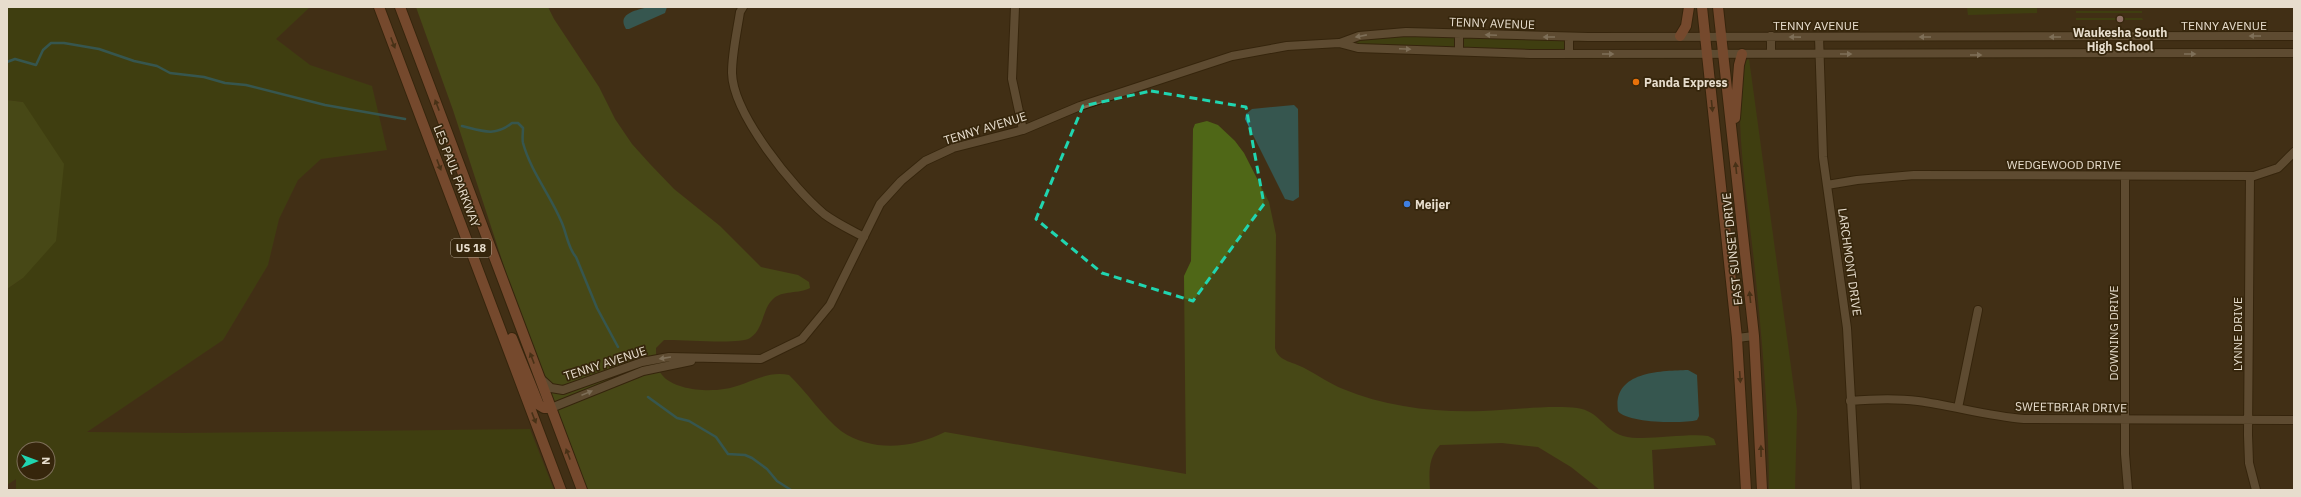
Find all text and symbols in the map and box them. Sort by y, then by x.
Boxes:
street label: TENNY AVENUE [1449,14,1535,32]
marker: Waukesha South High School [2115,14,2125,24]
street label: TENNY AVENUE [1773,18,1859,33]
street label: TENNY AVENUE [2181,18,2267,33]
place label: Waukesha South High School [2073,25,2167,54]
one-way arrow [1484,32,1497,38]
one-way arrow [1789,33,1801,40]
one-way arrow [2248,33,2261,39]
one-way arrow [1355,34,1367,40]
one-way arrow [1542,34,1555,40]
one-way arrow [1918,34,1931,40]
one-way arrow [2048,34,2061,40]
one-way arrow [390,38,396,50]
one-way arrow [1399,46,1412,52]
one-way arrow [1602,51,1615,57]
one-way arrow [1840,51,1853,57]
one-way arrow [2184,51,2197,57]
one-way arrow [1970,52,1983,58]
place label: Panda Express [1644,75,1727,90]
marker: Panda Express [1631,77,1641,87]
one-way arrow [434,99,440,111]
one-way arrow [1709,100,1715,112]
street label: TENNY AVENUE [942,108,1028,148]
street label: LES PAUL PARKWAY [431,123,483,229]
street label: WEDGEWOOD DRIVE [2007,157,2121,172]
one-way arrow [437,159,443,171]
one-way arrow [1733,162,1739,174]
street label: EAST SUNSET DRIVE [1719,192,1745,306]
place label: Meijer [1415,197,1450,212]
marker: Meijer [1402,199,1412,209]
street label: LARCHMONT DRIVE [1835,207,1865,317]
road number: US 18 [451,239,491,257]
street label: DOWNING DRIVE [2106,285,2121,381]
one-way arrow [1746,291,1753,303]
street label: LYNNE DRIVE [2230,297,2245,371]
street label: TENNY AVENUE [562,343,648,383]
one-way arrow [529,352,535,364]
one-way arrow [659,355,671,361]
one-way arrow [1737,371,1743,384]
one-way arrow [582,390,594,396]
street label: SWEETBRIAR DRIVE [2015,399,2127,415]
one-way arrow [532,412,538,424]
north arrow [16,441,56,481]
one-way arrow [1757,445,1764,457]
one-way arrow [565,447,571,459]
text: N [39,457,53,465]

